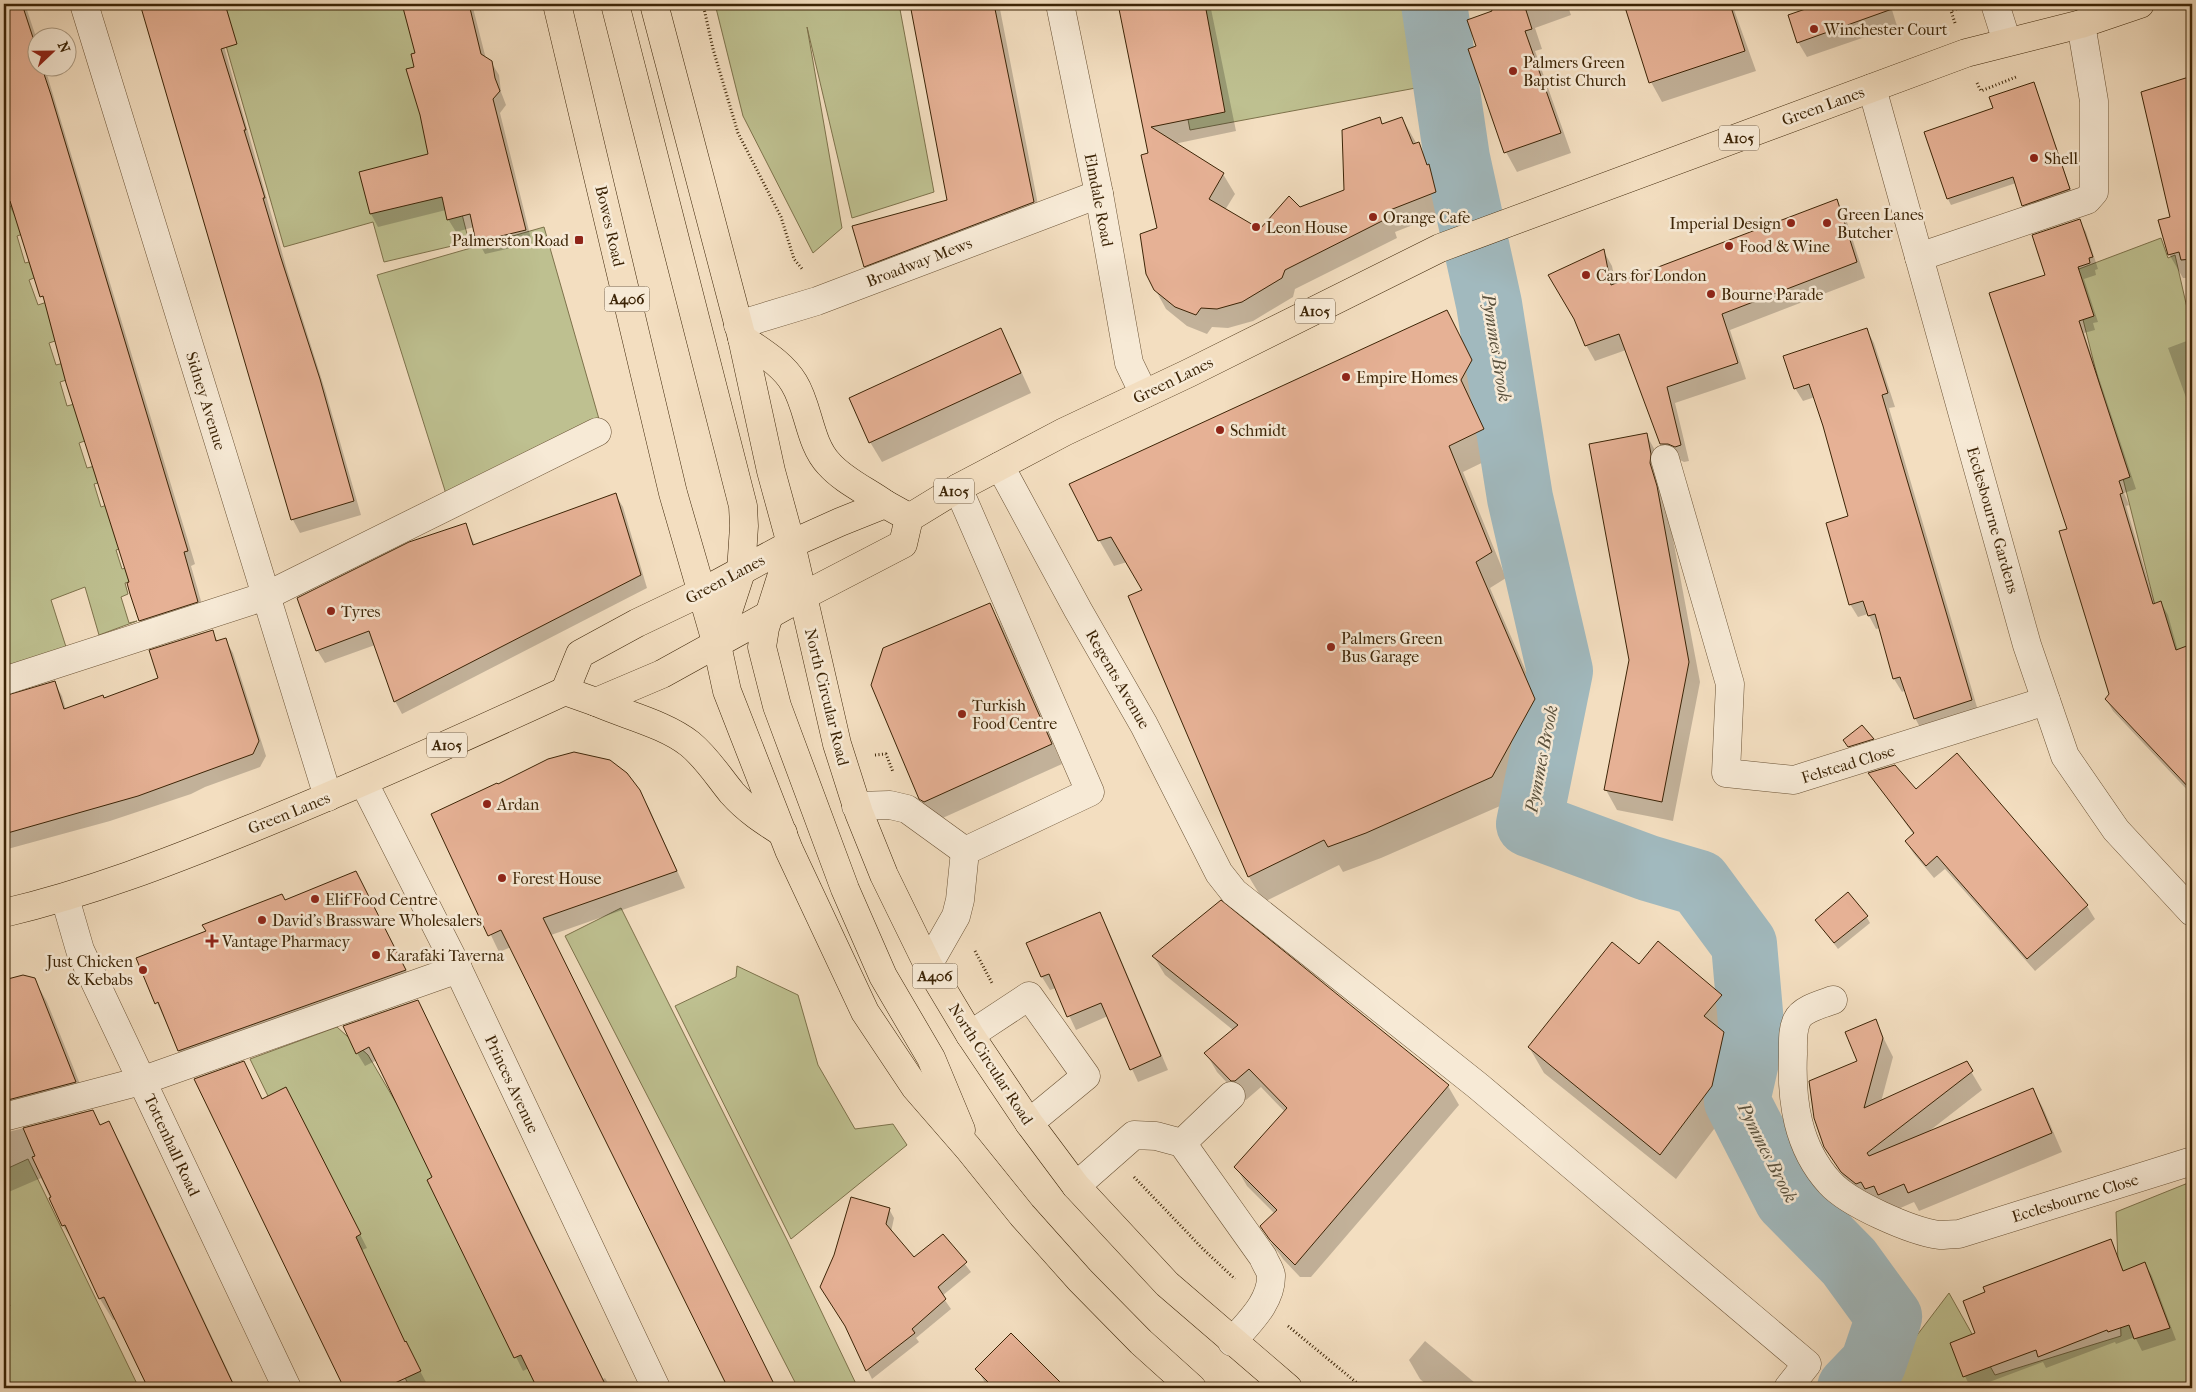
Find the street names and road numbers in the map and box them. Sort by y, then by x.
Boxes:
street label: Green Lanes [1779,82,1867,130]
road number: A105 [1719,126,1759,150]
street label: Elmdale Road [1081,152,1117,249]
street label: Bowes Road [591,184,629,269]
street label: Broadway Mews [863,233,975,291]
road number: A406 [604,286,650,312]
road number: A105 [1295,298,1335,324]
street label: Sidney Avenue [182,349,230,453]
street label: Green Lanes [1130,352,1216,408]
street label: Ecclesbourne Gardens [1963,444,2023,596]
road number: A105 [934,478,974,504]
street label: Green Lanes [682,550,768,608]
street label: North Circular Road [801,626,853,768]
street label: Regents Avenue [1082,626,1154,732]
road number: A105 [427,732,467,758]
street label: Felstead Close [1799,741,1897,787]
street label: Green Lanes [245,788,333,838]
road number: A406 [912,964,958,988]
street label: North Circular Road [945,1000,1037,1128]
street label: Princes Avenue [481,1032,543,1136]
street label: Tottenhall Road [140,1091,204,1199]
street label: Ecclesbourne Close [2009,1170,2141,1226]

